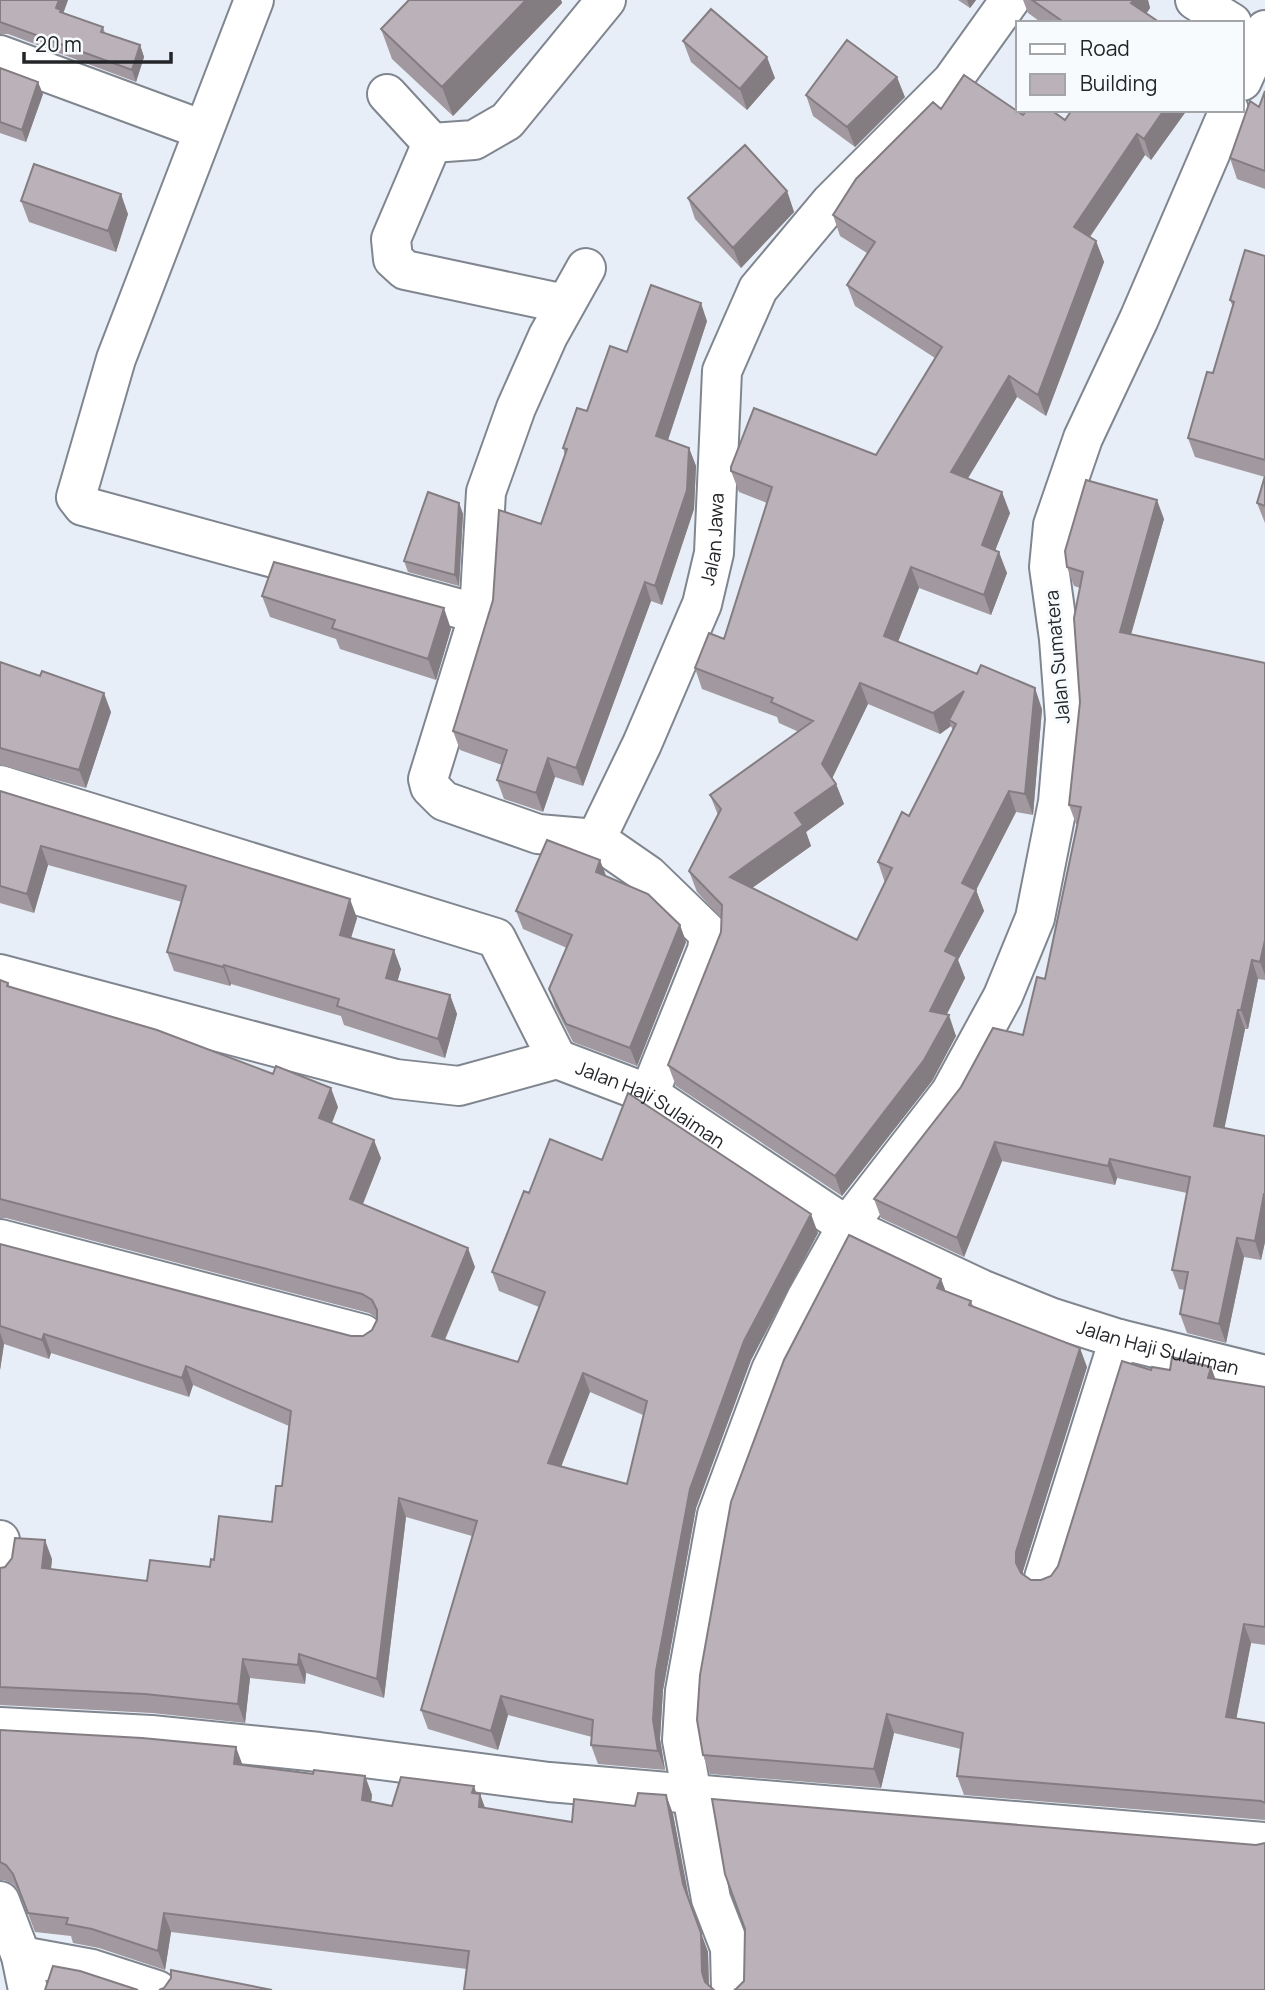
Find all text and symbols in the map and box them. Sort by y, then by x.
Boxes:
scale bar [24,21,172,65]
legend [1016,21,1244,112]
text: 20 m [35,30,82,58]
text: Road [1080,34,1130,62]
text: Building [1080,69,1157,97]
street label: Jalan Jawa [694,492,730,588]
street label: Jalan Sumatera [1038,589,1076,725]
street label: Jalan Haji Sulaiman [572,1054,730,1154]
street label: Jalan Haji Sulaiman [1074,1313,1242,1381]

